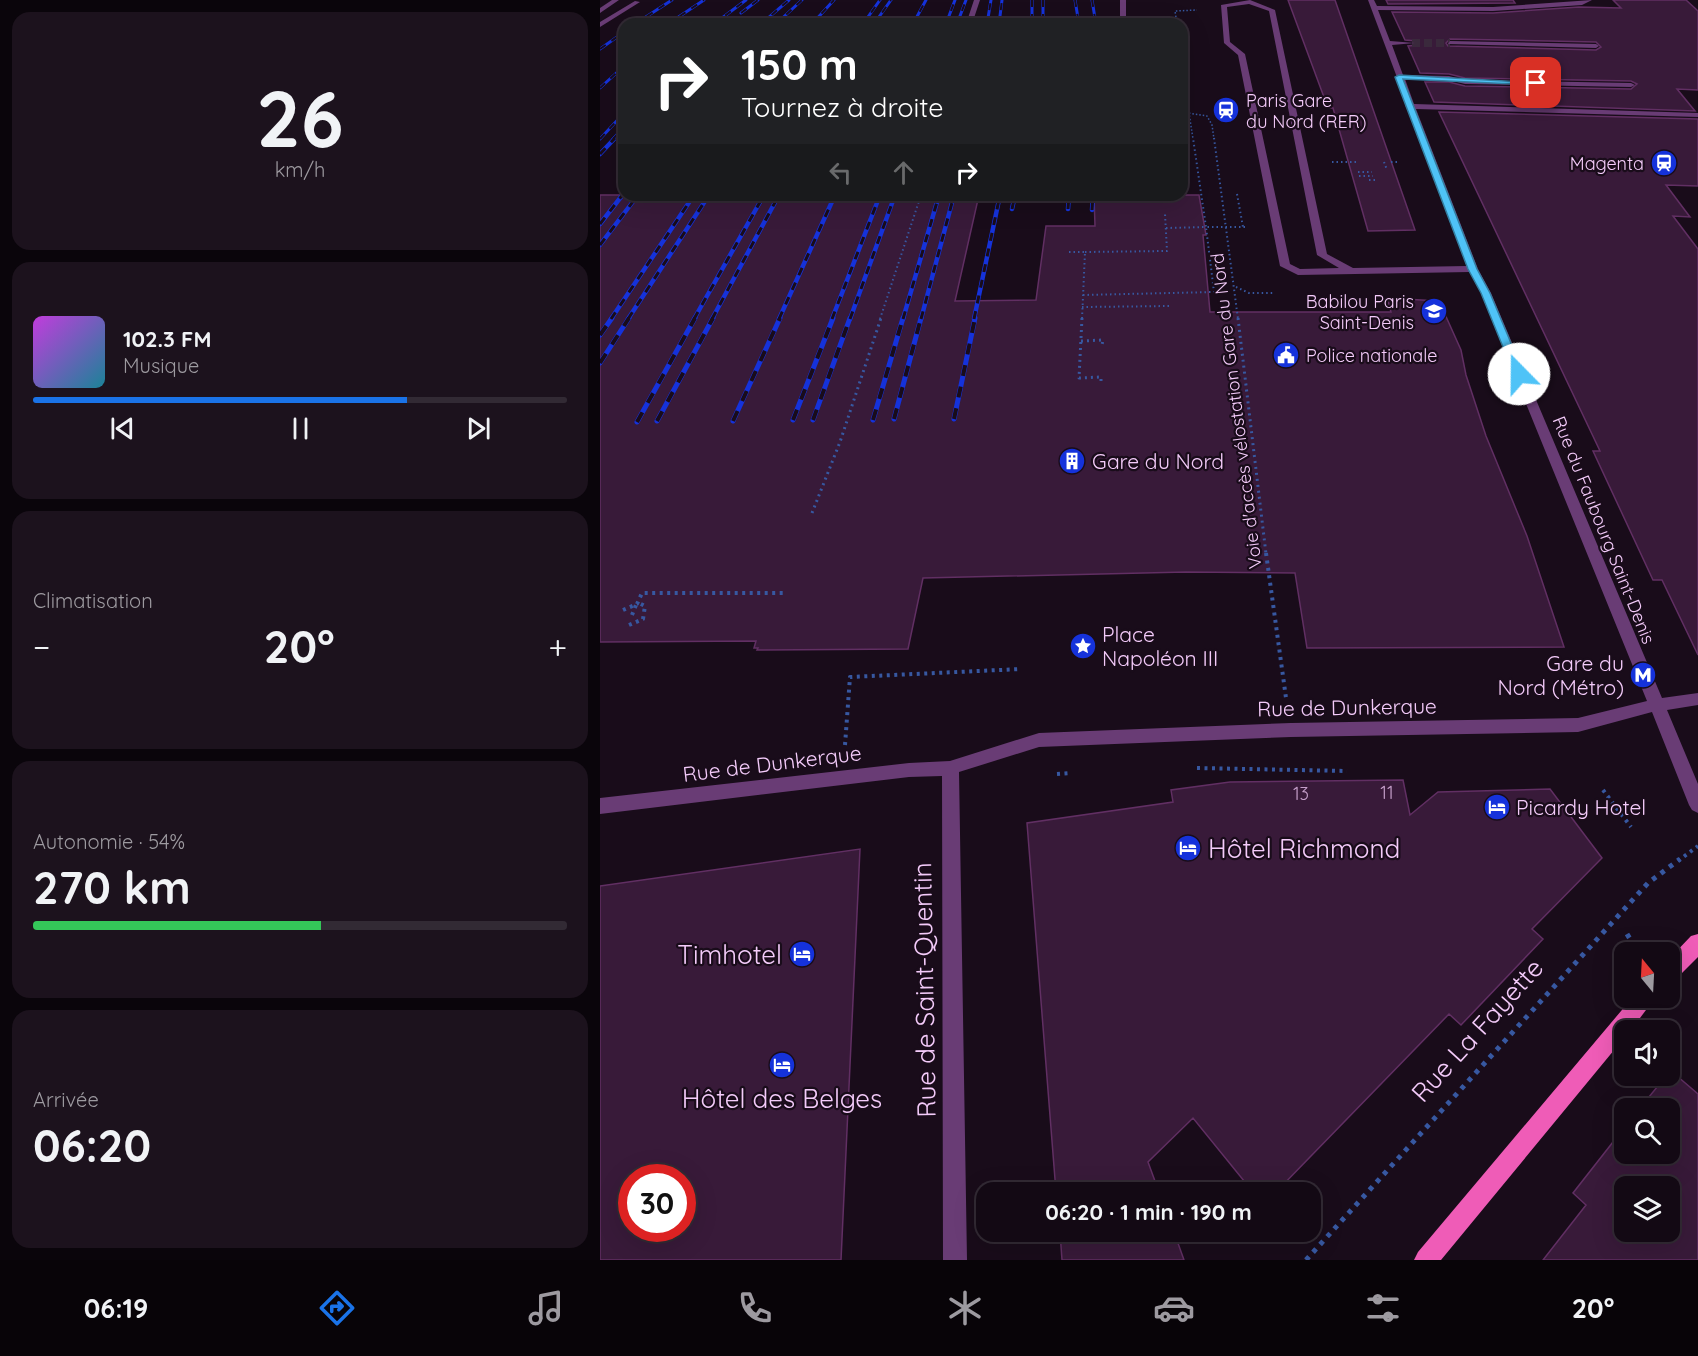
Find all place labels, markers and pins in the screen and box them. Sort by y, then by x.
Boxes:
pin [1510,57,1561,108]
place label: Paris Gare du Nord (RER) [1246,89,1367,133]
station icon: Paris Gare du Nord (RER) [1211,95,1241,125]
station icon: Magenta [1649,148,1679,178]
place label: Magenta [1570,152,1644,175]
place label: Babilou Paris Saint-Denis [1306,290,1414,334]
school or university icon: Babilou Paris Saint-Denis [1419,296,1449,326]
public building icon: Police nationale [1271,340,1301,370]
place label: Police nationale [1306,344,1437,367]
building icon: Gare du Nord [1057,446,1087,476]
place label: Gare du Nord [1092,448,1224,474]
place label: Place Napoléon III [1102,621,1218,671]
place icon: Place Napoléon III [1068,631,1098,661]
place label: Gare du Nord (Métro) [1498,650,1624,700]
metro station icon: Gare du Nord (Métro) [1628,660,1658,690]
hotel icon: Picardy Hotel [1482,792,1512,822]
place label: Picardy Hotel [1516,794,1646,820]
place label: Hôtel Richmond [1208,832,1400,865]
hotel icon: Hôtel Richmond [1173,833,1203,863]
place label: Timhotel [677,938,782,971]
hotel icon: Timhotel [787,939,817,969]
hotel icon: Hôtel des Belges [767,1050,797,1080]
place label: Hôtel des Belges [682,1082,882,1115]

